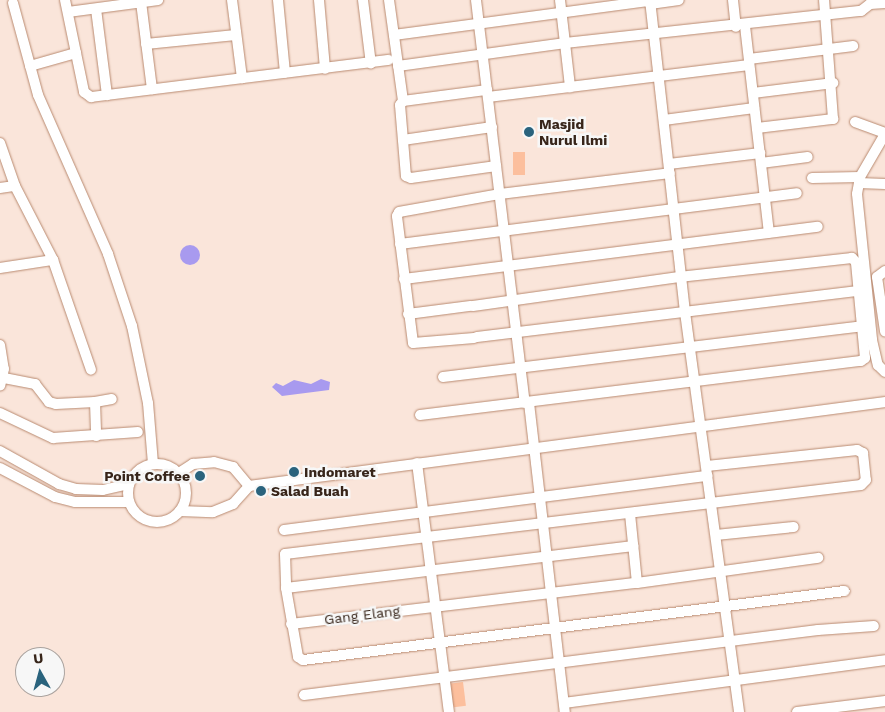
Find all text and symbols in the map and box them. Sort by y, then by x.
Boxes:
place label: Masjid Nurul Ilmi [539,116,608,148]
marker: Masjid Nurul Ilmi [523,126,535,138]
place label: Indomaret [304,464,376,480]
marker: Indomaret [288,466,300,478]
place label: Point Coffee [104,468,190,484]
marker: Point Coffee [194,470,206,482]
place label: Salad Buah [271,483,349,499]
marker: Salad Buah [255,485,267,497]
street label: Gang Elang [323,602,401,628]
north arrow [15,647,65,697]
text: U [32,650,44,667]

